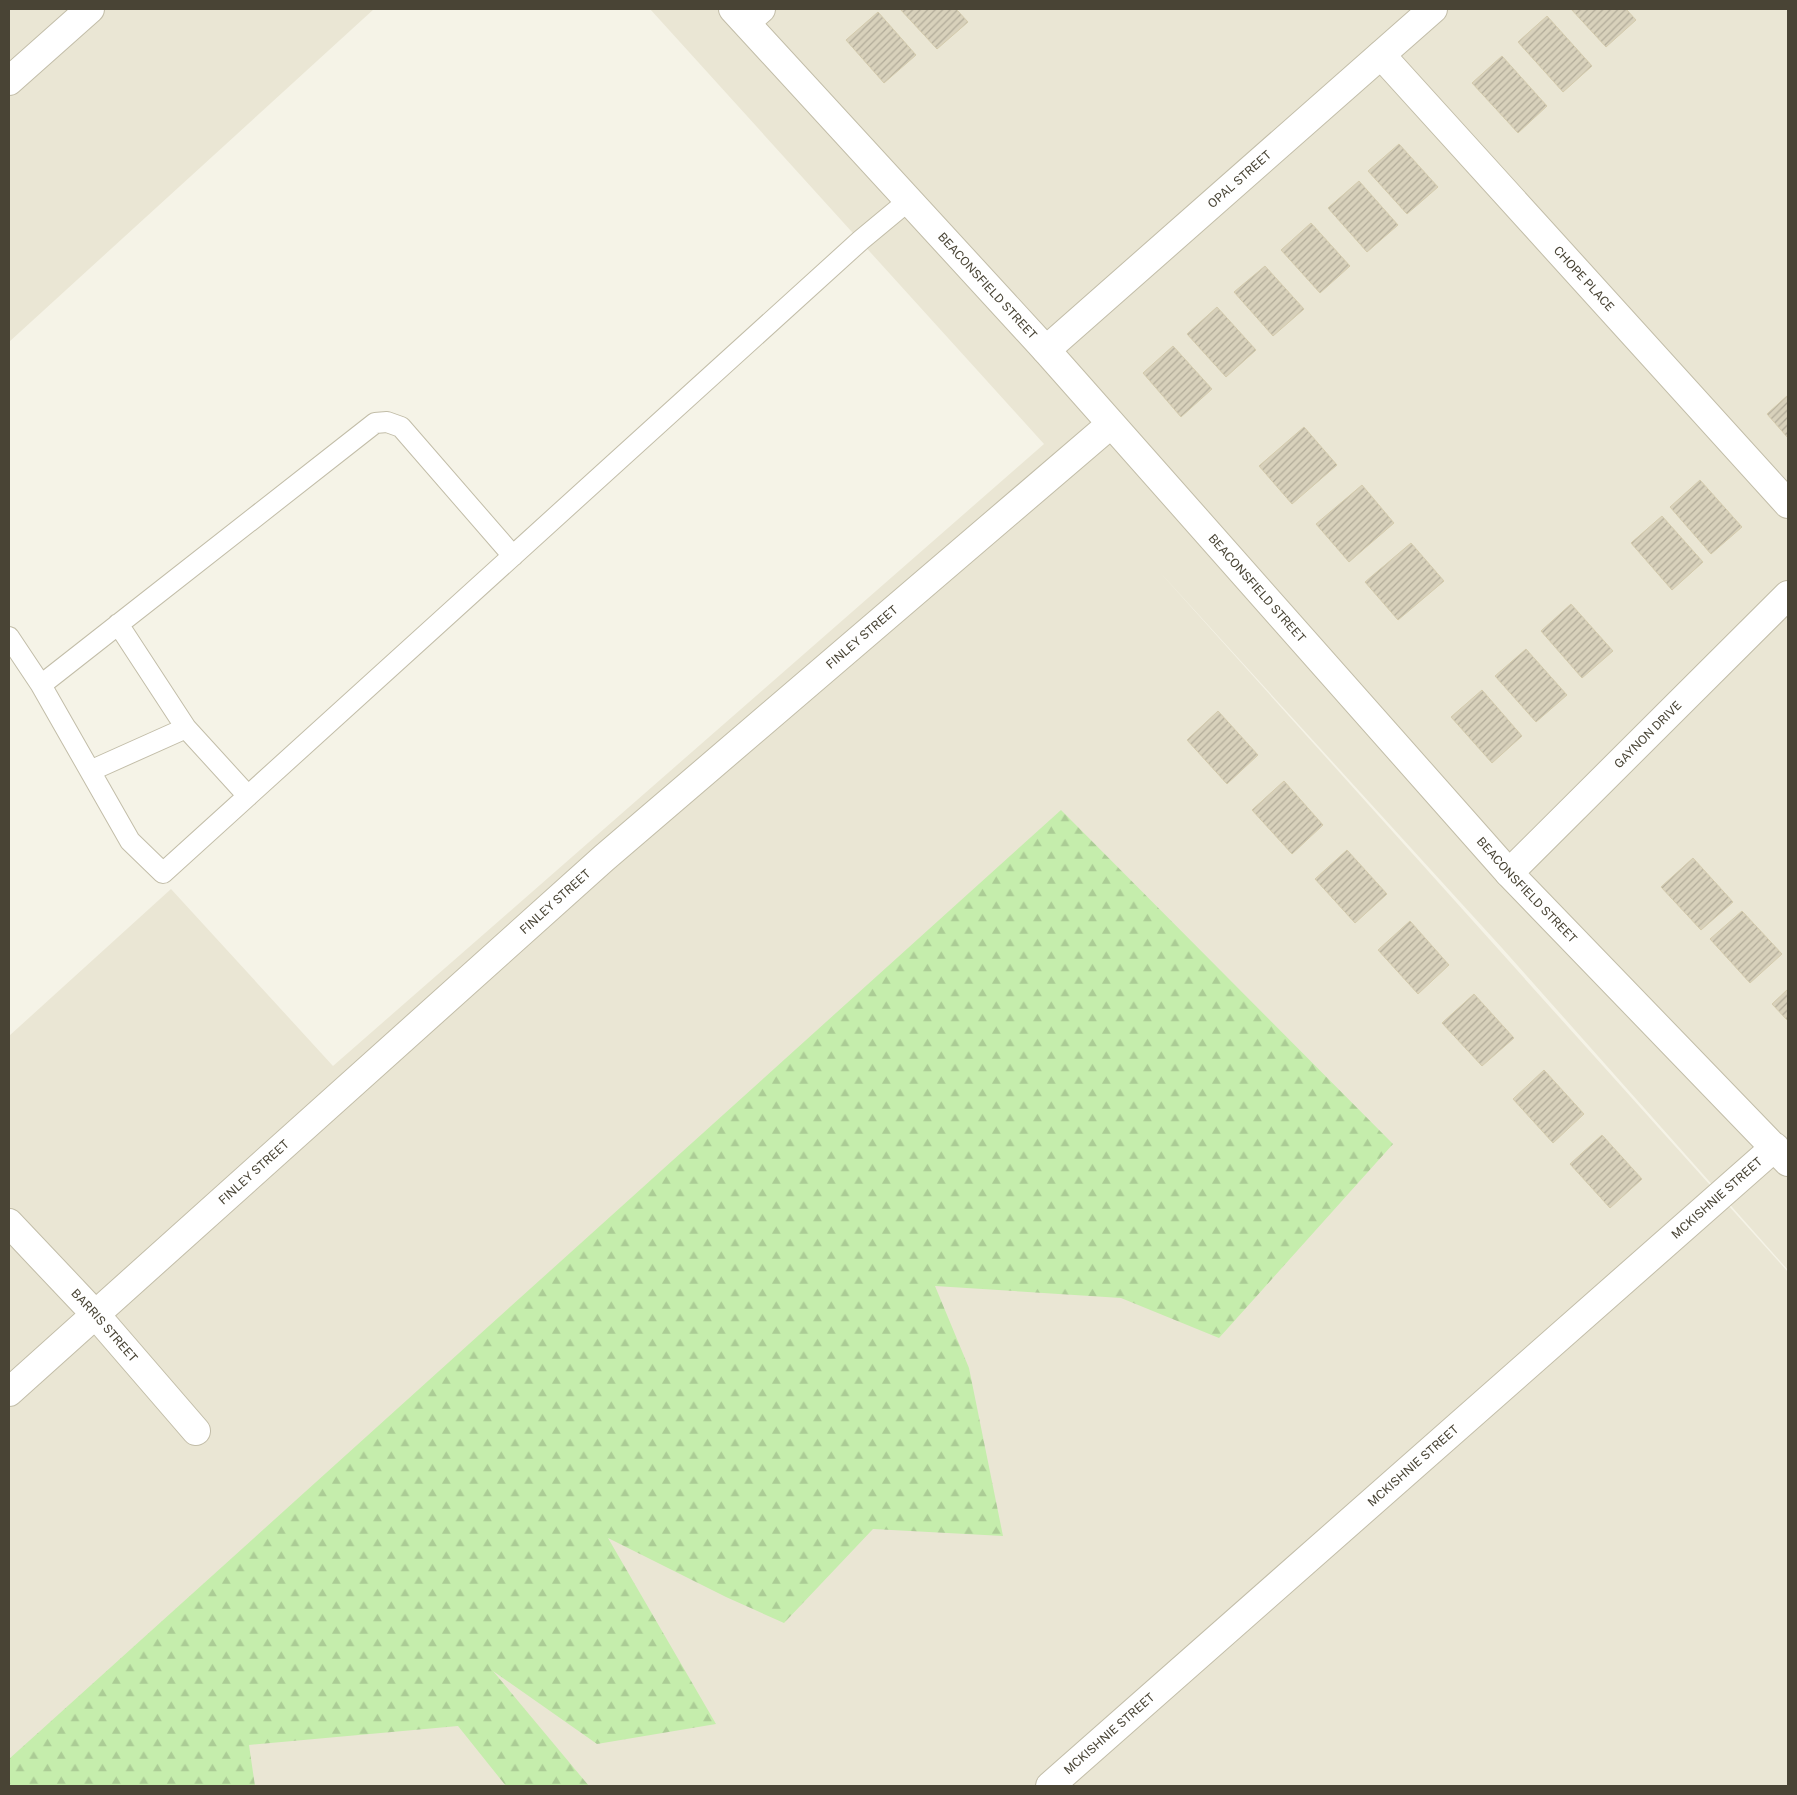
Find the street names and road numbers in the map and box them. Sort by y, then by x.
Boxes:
street label: OPAL STREET [1205,148,1274,211]
street label: BEACONSFIELD STREET [935,230,1040,342]
street label: CHOPE PLACE [1551,243,1617,314]
street label: BEACONSFIELD STREET [1205,531,1308,645]
street label: FINLEY STREET [823,603,901,672]
street label: GAYNON DRIVE [1611,698,1684,771]
street label: BEACONSFIELD STREET [1474,835,1580,946]
street label: FINLEY STREET [517,867,593,937]
street label: FINLEY STREET [216,1137,292,1207]
street label: MCKISHNIE STREET [1669,1155,1765,1242]
street label: BARRIS STREET [68,1286,140,1365]
street label: MCKISHNIE STREET [1365,1422,1461,1510]
street label: MCKISHNIE STREET [1061,1690,1157,1777]

